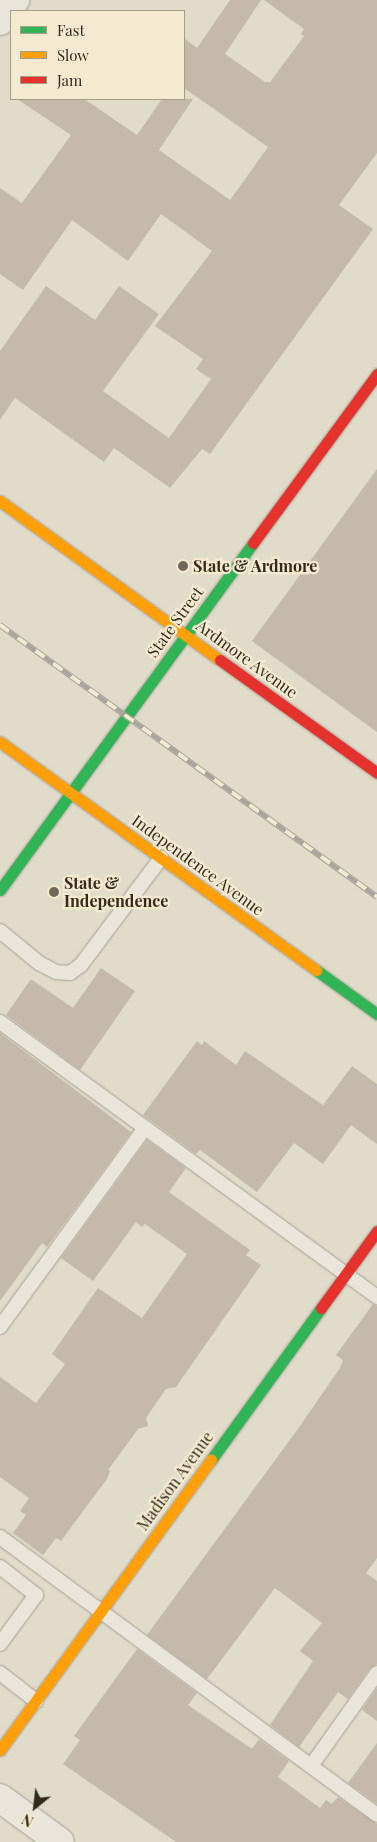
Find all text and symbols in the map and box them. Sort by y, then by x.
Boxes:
legend [10,10,185,100]
text: Fast [57,20,85,40]
text: Slow [57,45,89,65]
text: Jam [57,70,82,90]
place label: State & Ardmore [193,556,318,576]
marker: State & Ardmore [177,560,189,572]
street label: State Street [143,583,207,661]
street label: Ardmore Avenue [192,616,302,702]
street label: Independence Avenue [128,811,268,919]
place label: State & Independence [64,873,168,911]
marker: State & Independence [48,886,60,898]
street label: Madison Avenue [133,1428,217,1534]
north arrow [10,1782,60,1832]
text: N [18,1810,37,1831]

